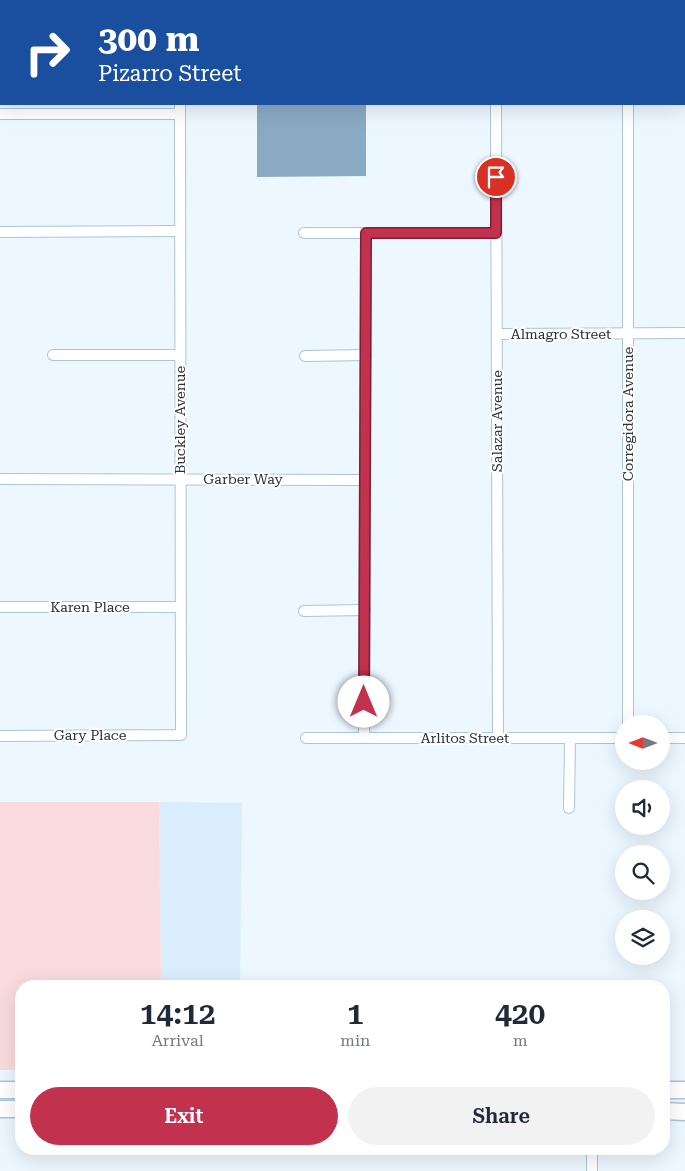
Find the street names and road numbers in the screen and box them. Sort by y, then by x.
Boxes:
street label: Almagro Street [511,326,611,342]
street label: Corregidora Avenue [620,346,636,481]
street label: Buckley Avenue [172,366,188,474]
street label: Salazar Avenue [489,370,505,472]
street label: Garber Way [203,471,284,487]
street label: Karen Place [50,599,130,615]
street label: Gary Place [54,727,127,743]
street label: Arlitos Street [421,730,509,746]

